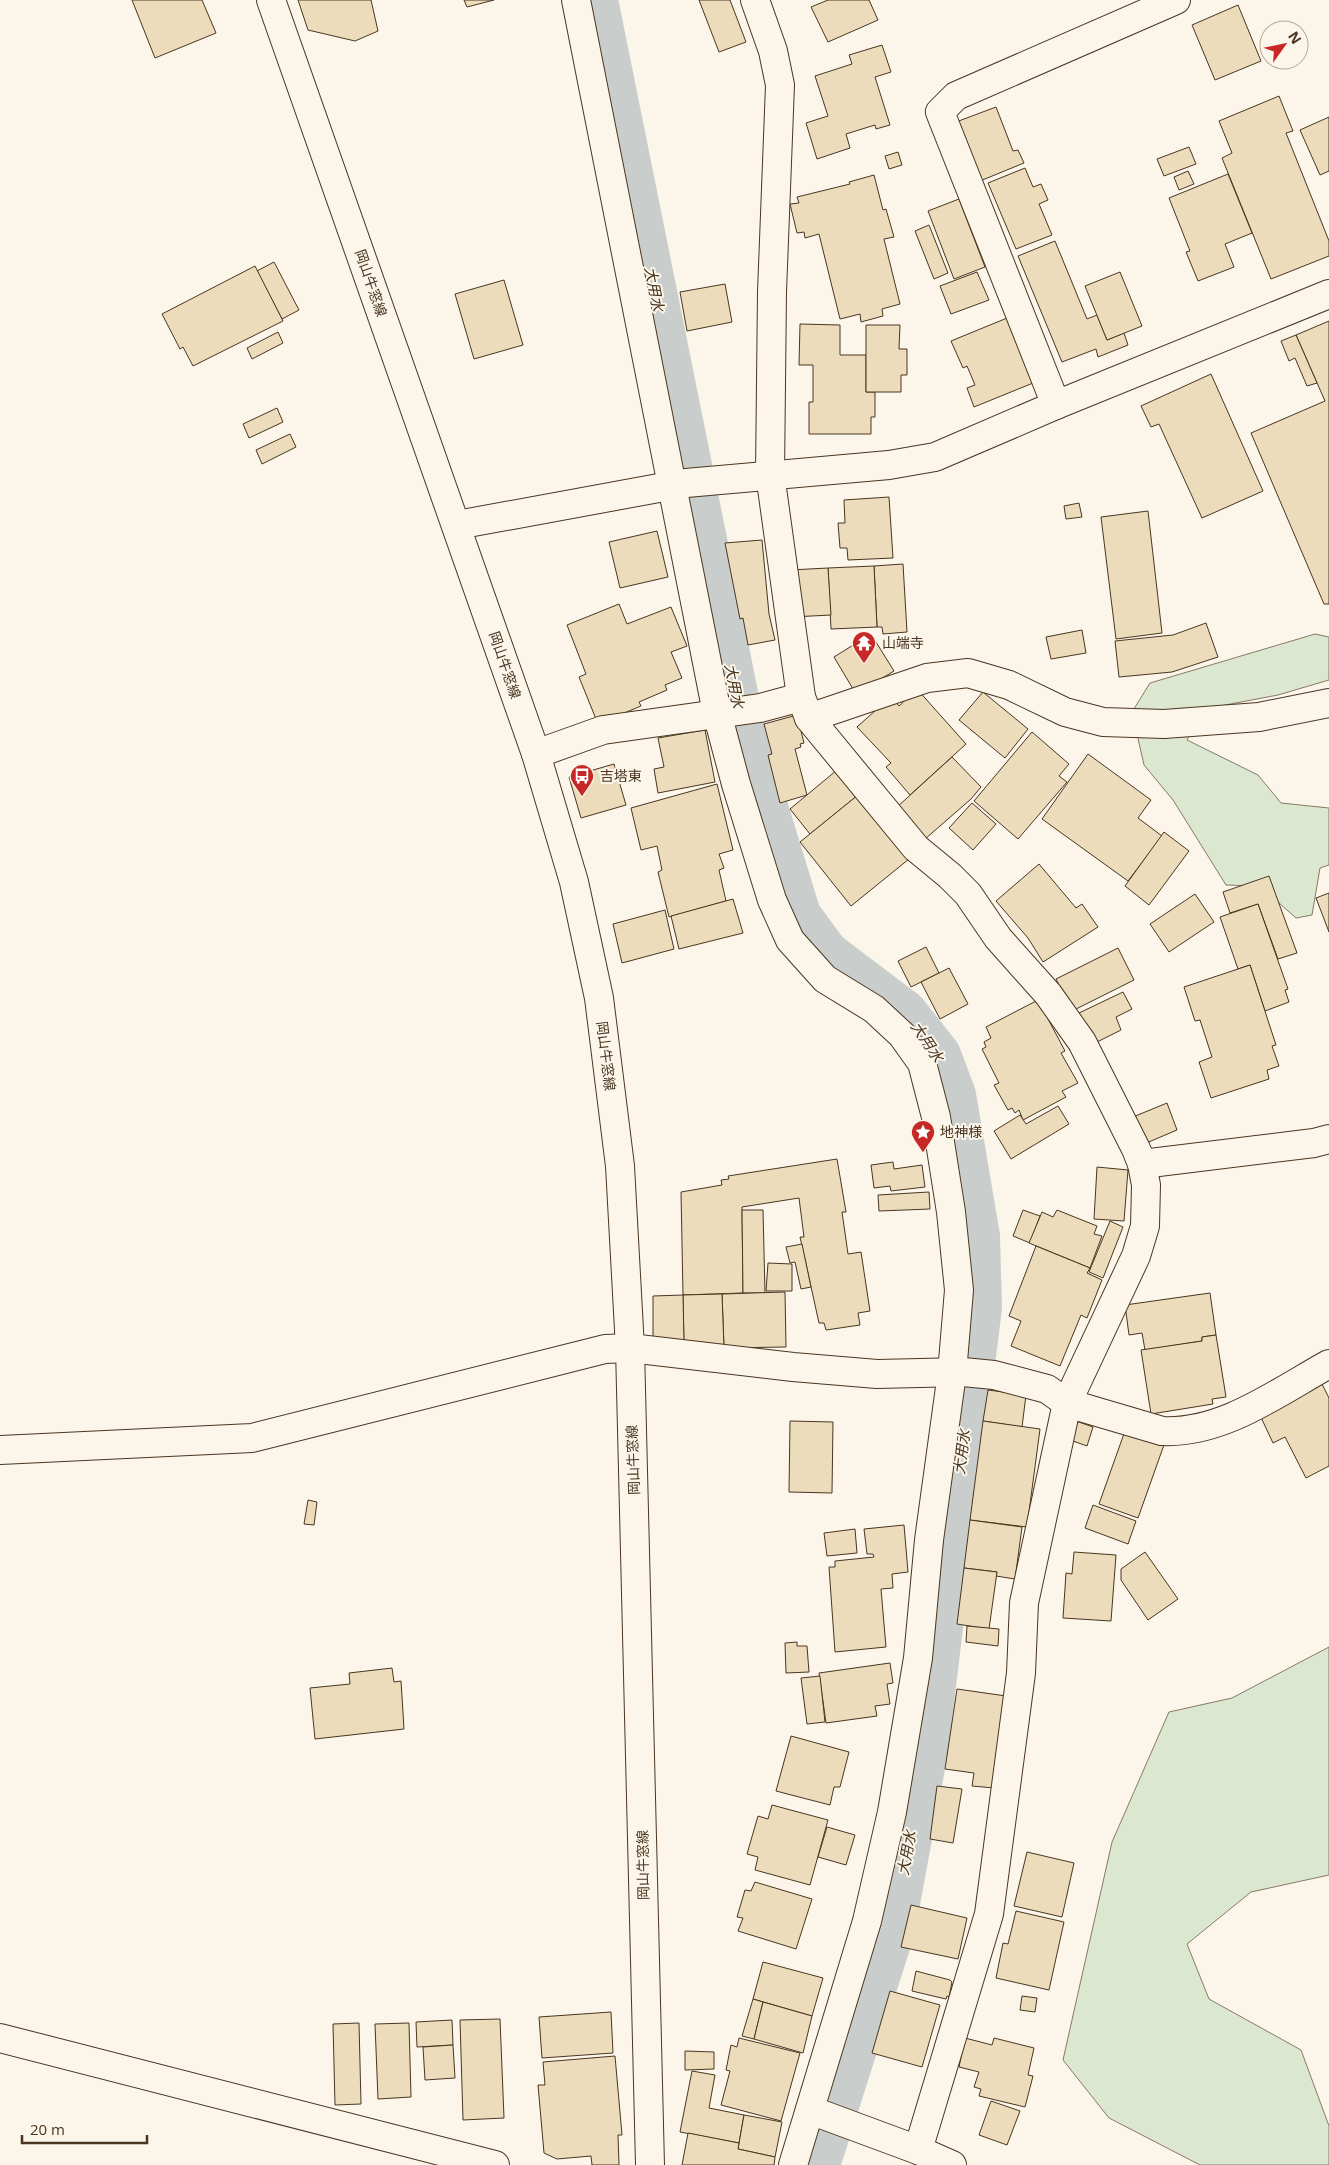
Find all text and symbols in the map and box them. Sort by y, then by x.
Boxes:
north arrow [1259,20,1309,70]
text: N [1284,28,1306,48]
street label: 岡山牛窓線 [351,247,392,319]
water label: 大用水 [641,265,669,315]
street label: 岡山牛窓線 [485,629,526,701]
temple icon: 山端寺 [851,630,877,664]
place label: 山端寺 [882,633,924,652]
water label: 大用水 [721,662,749,712]
bus stop icon: 吉塔東 [569,763,595,797]
place label: 吉塔東 [600,766,642,785]
water label: 大用水 [907,1017,950,1067]
street label: 岡山牛窓線 [593,1020,620,1092]
place icon: 地神様 [910,1119,936,1153]
place label: 地神様 [940,1122,982,1141]
street label: 岡山牛窓線 [622,1425,643,1495]
water label: 大用水 [948,1426,974,1475]
water label: 大用水 [892,1827,920,1877]
street label: 岡山牛窓線 [632,1830,653,1900]
scale bar [22,2112,148,2144]
text: 20 m [30,2119,65,2139]

